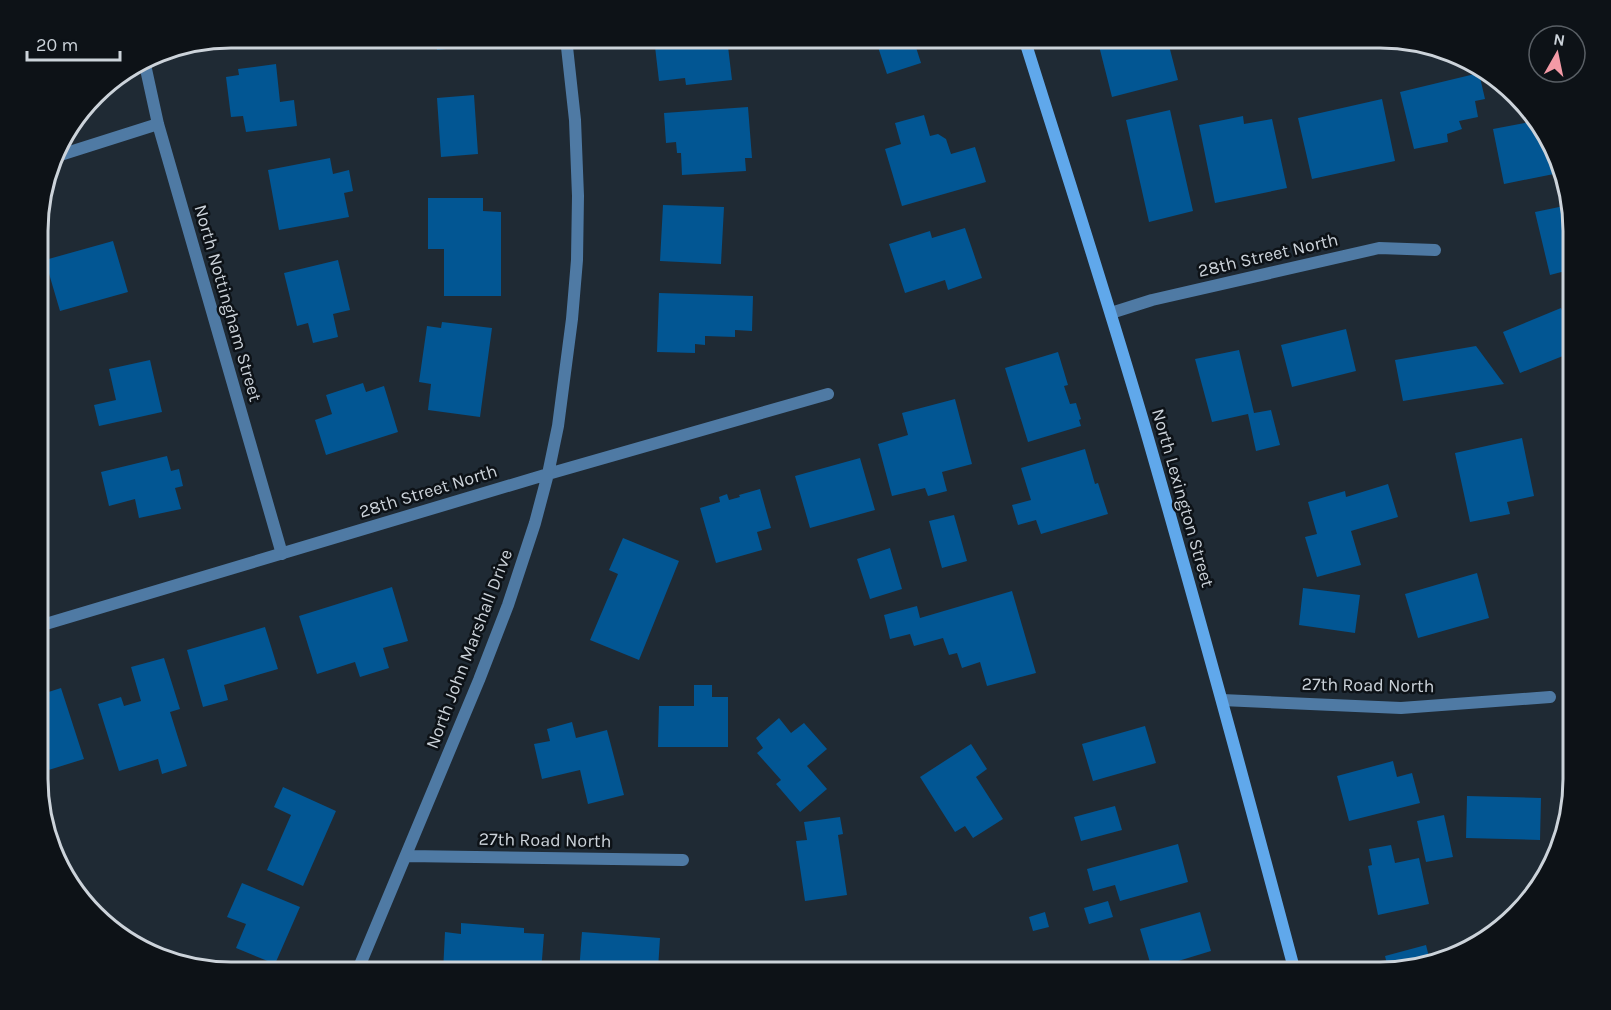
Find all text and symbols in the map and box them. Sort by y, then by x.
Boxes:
scale bar [27,24,120,62]
north arrow [1527,24,1587,84]
text: N [1552,29,1566,50]
text: 20 m [36,34,78,56]
street label: North Nottingham Street [189,202,267,404]
street label: 28th Street North [1196,228,1340,282]
street label: North Lexington Street [1147,406,1219,590]
street label: 28th Street North [356,460,500,522]
street label: North John Marshall Drive [421,546,517,752]
street label: 27th Road North [1301,673,1435,697]
street label: 27th Road North [478,828,612,852]

